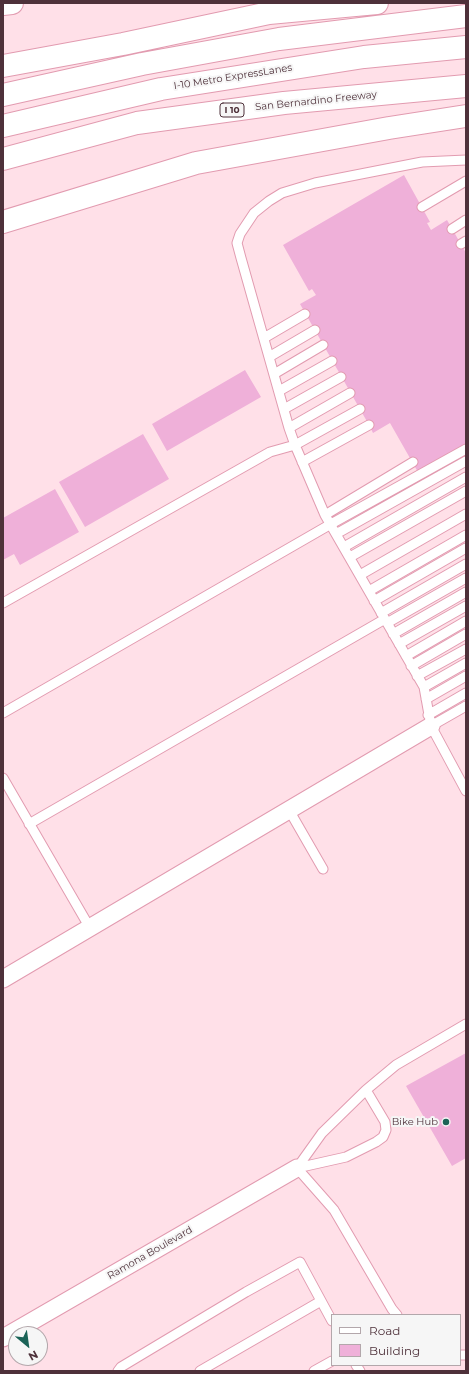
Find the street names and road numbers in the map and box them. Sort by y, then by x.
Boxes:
street label: I-10 Metro ExpressLanes [173,62,293,92]
street label: San Bernardino Freeway [254,89,378,113]
road number: I 10 [220,103,244,117]
street label: Ramona Boulevard [105,1224,195,1282]

